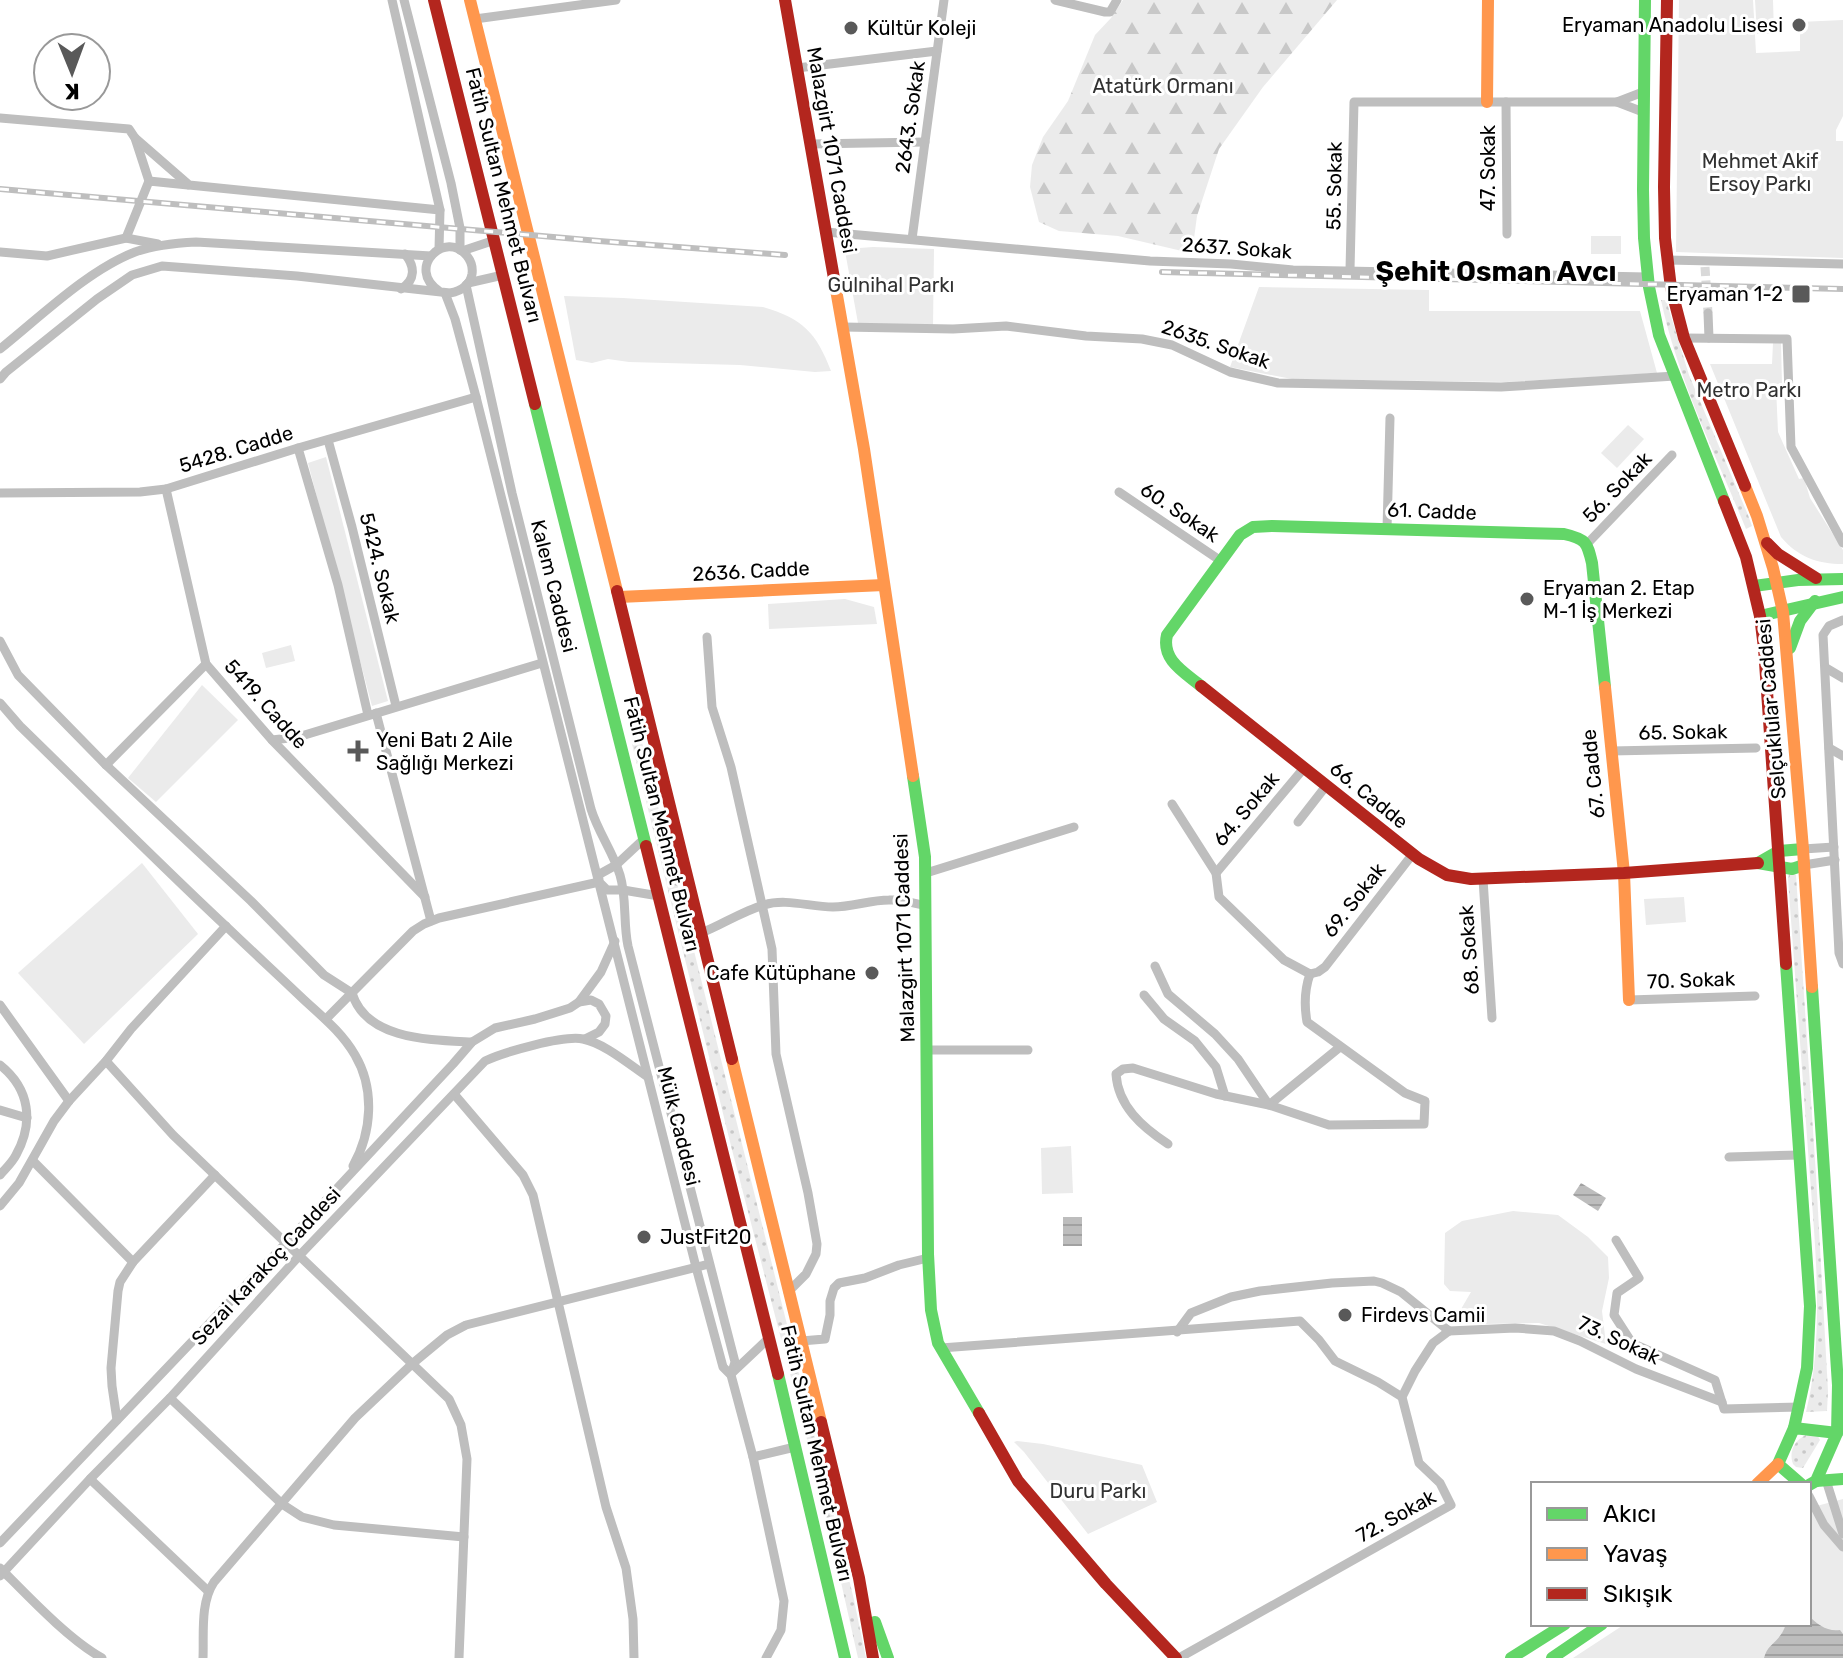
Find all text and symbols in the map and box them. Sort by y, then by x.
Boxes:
place label: Eryaman Anadolu Lisesi [1562,13,1783,37]
place label: Kültür Koleji [867,16,976,40]
marker: Eryaman Anadolu Lisesi [1790,16,1808,34]
marker: Kültür Koleji [842,19,860,37]
north arrow [32,32,112,112]
street label: Malazgirt 1071 Caddesi [802,45,862,255]
street label: 2643. Sokak [890,58,930,175]
street label: Fatih Sultan Mehmet Bulvarı [461,65,547,325]
park label: Atatürk Ormanı [1092,74,1234,98]
text: K [64,78,80,105]
street label: 47. Sokak [1476,124,1500,211]
street label: 55. Sokak [1321,141,1347,231]
park label: Mehmet Akif Ersoy Parkı [1702,149,1819,196]
street label: 2637. Sokak [1181,232,1293,264]
district label: Şehit Osman Avcı [1376,255,1616,288]
park label: Gülnihal Parkı [828,273,954,297]
place label: Eryaman 1-2 [1667,282,1783,306]
marker: Eryaman 1-2 [1790,283,1812,305]
street label: 2635. Sokak [1159,314,1274,374]
park label: Metro Parkı [1696,378,1802,402]
street label: 5428. Cadde [176,420,296,478]
street label: 56. Sokak [1577,446,1657,527]
street label: 60. Sokak [1136,477,1224,547]
street label: 61. Cadde [1387,497,1477,525]
street label: 5424. Sokak [355,510,406,627]
street label: Kalem Caddesi [526,517,582,655]
street label: 2636. Cadde [692,556,810,586]
place label: Eryaman 2. Etap M-1 İş Merkezi [1543,576,1695,623]
marker: Eryaman 2. Etap M-1 İş Merkezi [1518,590,1536,608]
street label: Selçuklular Caddesi [1751,618,1791,800]
street label: 5419. Cadde [219,654,313,754]
street label: Fatih Sultan Mehmet Bulvarı [619,694,705,954]
street label: 65. Sokak [1638,719,1728,745]
place label: Yeni Batı 2 Aile Sağlığı Merkezi [376,728,514,775]
street label: 67. Cadde [1576,728,1610,820]
marker: Yeni Batı 2 Aile Sağlığı Merkezi [347,740,369,762]
street label: 66. Cadde [1325,756,1413,834]
street label: 64. Sokak [1208,766,1284,851]
street label: Malazgirt 1071 Caddesi [888,833,920,1043]
street label: 69. Sokak [1317,857,1391,942]
street label: 68. Sokak [1454,904,1484,996]
place label: Cafe Kütüphane [706,961,856,985]
marker: Cafe Kütüphane [863,964,881,982]
street label: 70. Sokak [1647,966,1736,994]
street label: Mülk Caddesi [653,1064,705,1188]
street label: Sezai Karakoç Caddesi [186,1182,346,1350]
place label: JustFit20 [660,1225,751,1249]
marker: JustFit20 [635,1228,653,1246]
place label: Firdevs Camii [1361,1303,1485,1327]
marker: Firdevs Camii [1336,1306,1354,1324]
street label: 73. Sokak [1574,1311,1664,1370]
street label: Fatih Sultan Mehmet Bulvarı [776,1322,858,1584]
park label: Duru Parkı [1050,1479,1146,1503]
legend [1531,1482,1811,1626]
street label: 72. Sokak [1352,1484,1441,1548]
text: Akıcı [1603,1500,1656,1528]
text: Yavaş [1603,1540,1667,1568]
text: Sıkışık [1603,1580,1673,1608]

